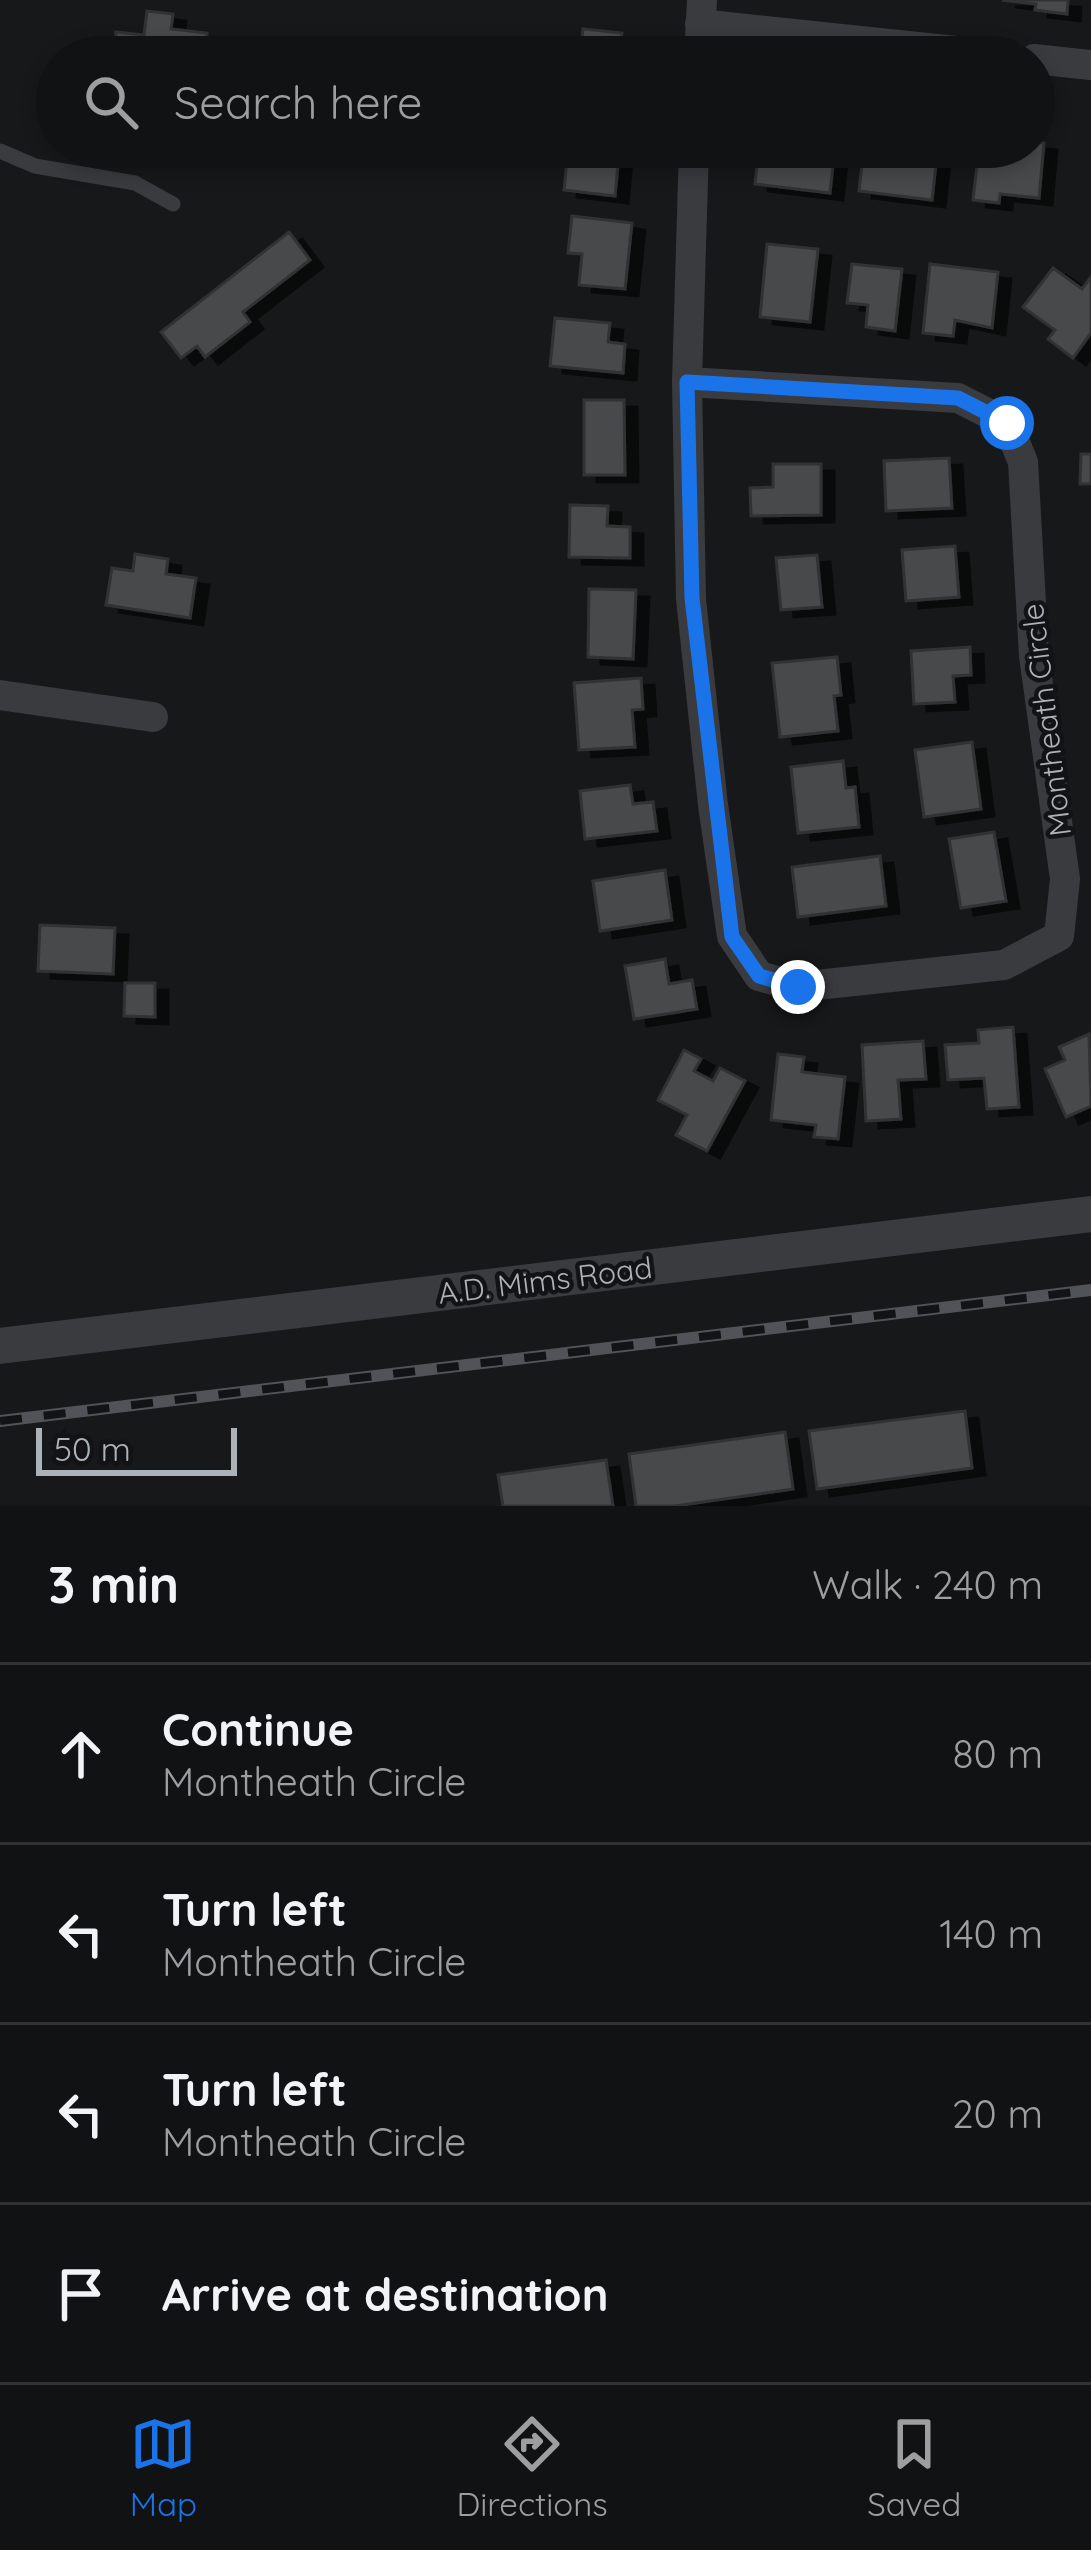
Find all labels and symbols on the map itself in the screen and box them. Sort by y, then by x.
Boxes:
route start [980,396,1034,450]
street label: Montheath Circle [1013,601,1079,839]
route end [771,960,825,1014]
street label: A.D. Mims Road [436,1248,654,1312]
scale bar [36,1422,237,1475]

